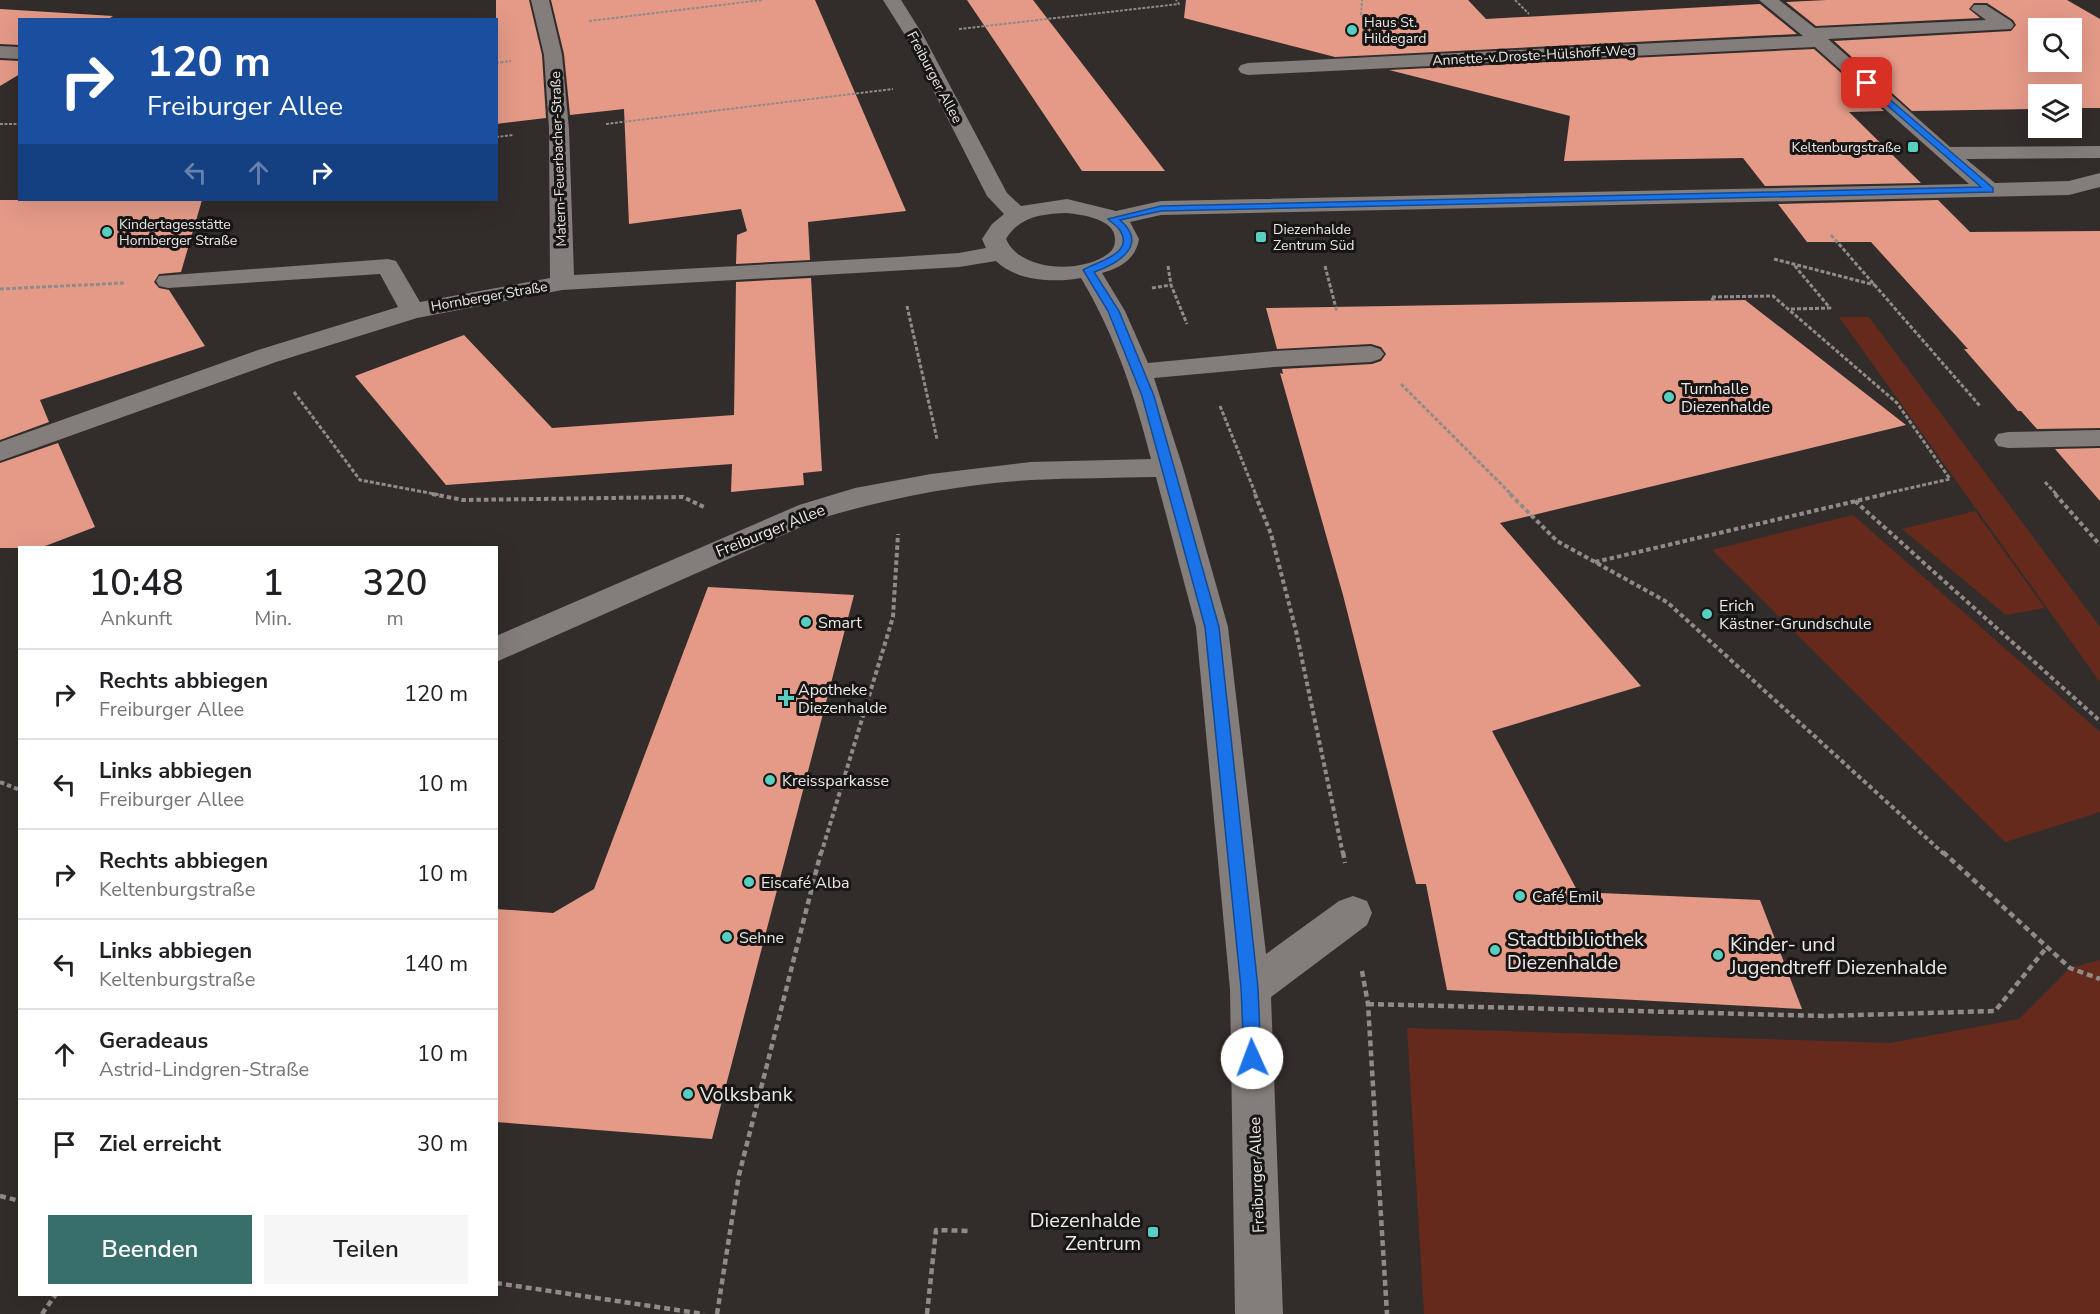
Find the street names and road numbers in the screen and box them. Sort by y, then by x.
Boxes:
street label: Freiburger Allee [902,28,967,127]
street label: Annette-v.Droste-Hülshoff-Weg [1432,41,1636,70]
street label: Matern-Feuerbacher-Straße [546,71,571,247]
street label: Hornberger Straße [429,277,549,316]
street label: Freiburger Allee [712,499,828,563]
street label: Freiburger Allee [1244,1117,1270,1233]

